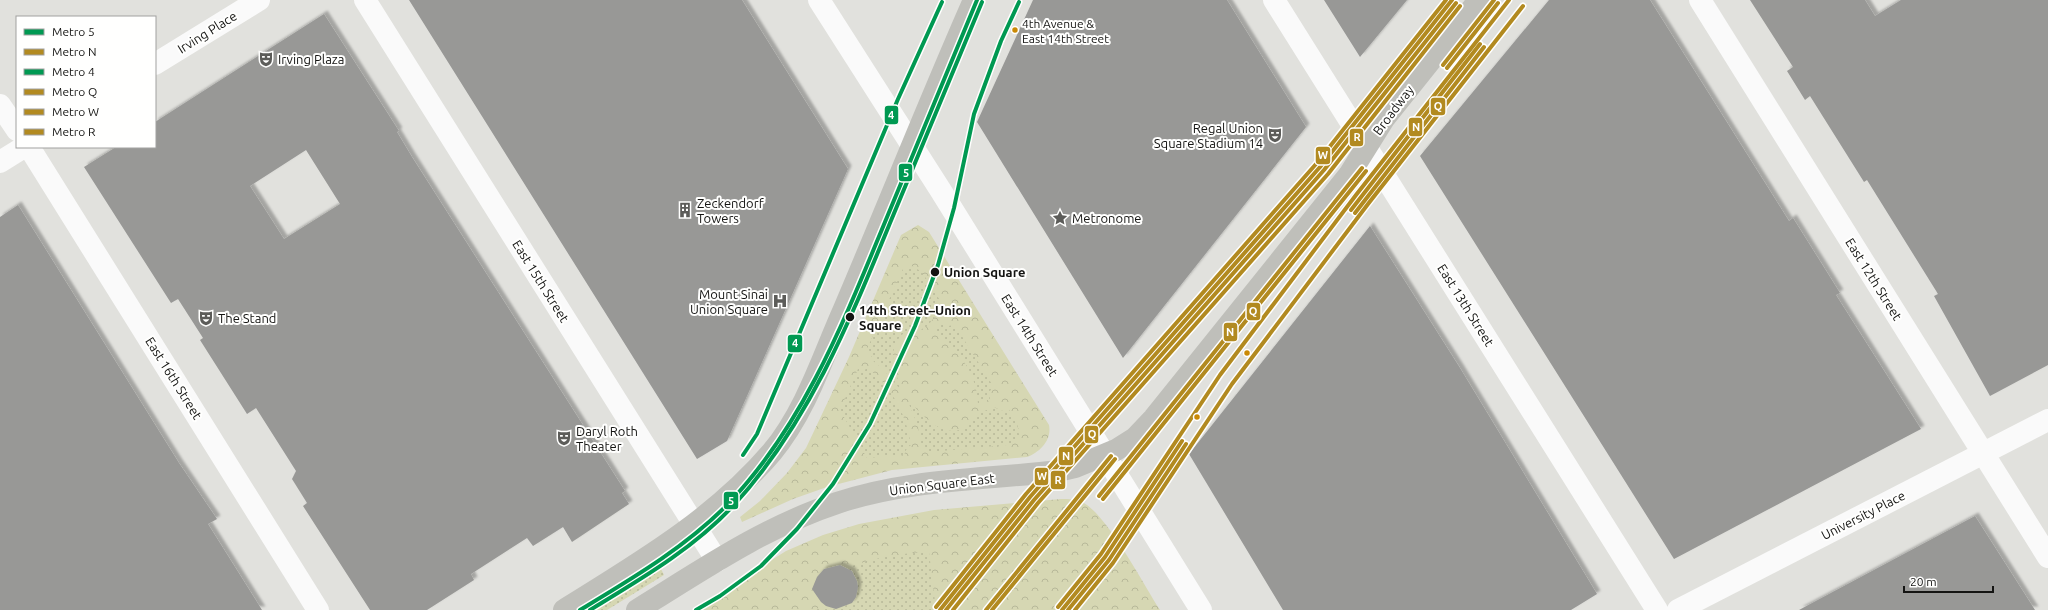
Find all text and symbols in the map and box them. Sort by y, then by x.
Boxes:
street label: Irving Place [175,8,239,56]
legend [16,16,156,148]
place label: 4th Avenue & East 14th Street [1022,17,1109,45]
text: Metro 5 [52,25,95,38]
marker: 4th Avenue & East 14th Street [1010,25,1020,35]
text: Metro N [52,45,97,58]
theatre icon: Irving Plaza [257,50,275,68]
place label: Irving Plaza [278,52,344,66]
text: Metro 4 [52,65,95,78]
street label: Broadway [1370,83,1416,137]
text: Metro Q [52,85,97,98]
line badge: Q [1430,97,1446,116]
text: Q [1434,100,1443,112]
text: Metro W [52,105,99,118]
line badge: 4 [884,105,899,125]
text: 4 [888,109,894,121]
line badge: N [1408,117,1423,137]
place label: Regal Union Square Stadium 14 [1154,121,1263,150]
text: N [1412,121,1420,133]
text: Metro R [52,125,96,138]
theatre icon: Regal Union Square Stadium 14 [1266,126,1284,144]
line badge: R [1349,128,1364,147]
text: R [1353,131,1361,143]
line badge: W [1315,146,1331,165]
text: W [1318,149,1329,161]
line badge: 5 [898,163,913,182]
text: 5 [903,167,909,179]
place label: Zeckendorf Towers [697,196,764,225]
building icon: Zeckendorf Towers [676,201,694,219]
place icon: Metronome [1051,209,1069,227]
place label: Metronome [1072,211,1142,225]
street label: East 12th Street [1843,235,1905,323]
street label: East 15th Street [510,237,572,325]
street label: East 13th Street [1435,261,1497,349]
place label: Union Square [944,265,1025,279]
marker: Union Square [929,266,941,278]
place label: Mount Sinai Union Square [690,287,768,316]
street label: East 14th Street [999,291,1061,379]
hospital icon: Mount Sinai Union Square [771,292,789,310]
line badge: Q [1246,302,1261,321]
place label: 14th Street–Union Square [859,303,971,332]
text: Q [1249,305,1258,317]
theatre icon: The Stand [197,309,215,327]
place label: The Stand [218,311,276,325]
marker: 14th Street–Union Square [844,311,856,323]
line badge: N [1223,322,1238,342]
text: N [1226,326,1234,338]
street label: East 16th Street [143,334,205,422]
line badge: 4 [787,334,803,353]
text: 4 [792,337,798,349]
unlabelled marker [1242,348,1252,358]
unlabelled marker [1192,412,1202,422]
place label: Daryl Roth Theater [576,424,638,453]
line badge: Q [1084,425,1099,444]
text: Q [1088,428,1097,440]
theatre icon: Daryl Roth Theater [555,429,573,447]
line badge: N [1058,446,1074,466]
text: N [1062,450,1070,462]
line badge: W [1034,467,1049,486]
text: W [1037,470,1048,482]
line badge: R [1050,470,1066,490]
street label: Union Square East [889,471,995,497]
text: R [1054,474,1062,486]
street label: University Place [1819,488,1907,542]
line badge: 5 [723,491,739,510]
text: 5 [728,495,734,507]
scale bar [1904,568,1993,594]
text: 20 m [1910,575,1937,588]

